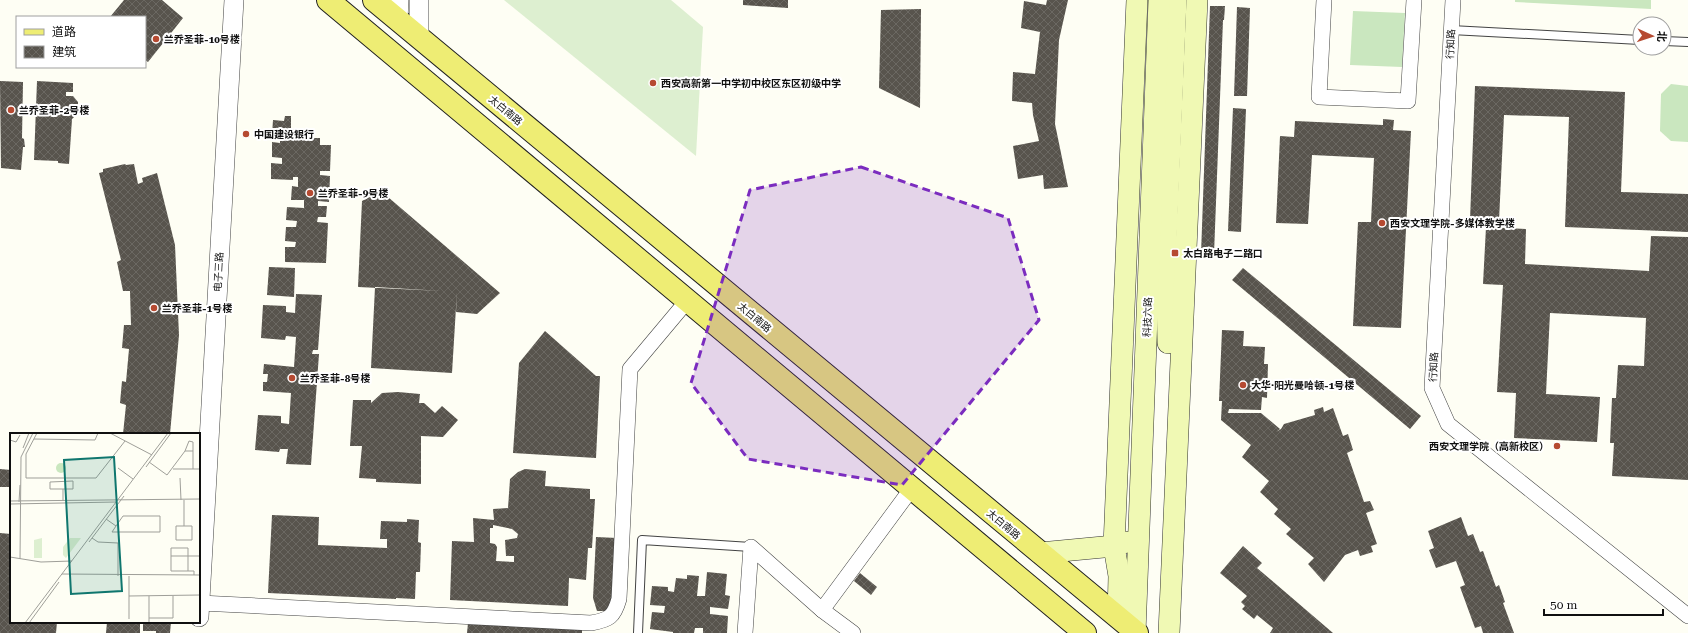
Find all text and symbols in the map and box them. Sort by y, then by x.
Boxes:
legend [16,16,146,68]
north arrow [1632,16,1672,56]
text: 道路 [52,25,76,39]
street label: 行知路 [1444,29,1457,59]
text: 北 [1655,31,1668,42]
marker: 兰乔圣菲-10号楼 [151,34,161,44]
place label: 兰乔圣菲-10号楼 [164,34,240,45]
text: 建筑 [52,45,76,59]
place label: 西安高新第一中学初中校区东区初级中学 [661,77,841,89]
marker: 西安高新第一中学初中校区东区初级中学 [648,78,658,88]
street label: 太白南路 [487,93,525,127]
marker: 兰乔圣菲-2号楼 [6,105,16,115]
place label: 兰乔圣菲-2号楼 [19,105,89,116]
marker: 中国建设银行 [241,129,251,139]
place label: 中国建设银行 [254,129,314,140]
marker: 兰乔圣菲-9号楼 [305,188,315,198]
place label: 兰乔圣菲-9号楼 [318,188,388,199]
place label: 西安文理学院-多媒体教学楼 [1390,217,1515,229]
marker: 西安文理学院-多媒体教学楼 [1377,218,1387,228]
marker: 太白路电子二路口 [1170,248,1180,258]
place label: 太白路电子二路口 [1183,248,1263,259]
street label: 电子三路 [212,252,225,292]
street label: 科技六路 [1141,297,1154,337]
street label: 太白南路 [736,300,774,334]
marker: 兰乔圣菲-1号楼 [149,303,159,313]
place label: 兰乔圣菲-1号楼 [162,303,232,314]
street label: 行知路 [1427,352,1440,382]
marker: 兰乔圣菲-8号楼 [287,373,297,383]
place label: 兰乔圣菲-8号楼 [300,373,370,384]
place label: 大华·阳光曼哈顿-1号楼 [1251,379,1354,391]
marker: 大华·阳光曼哈顿-1号楼 [1238,380,1248,390]
inset map [10,433,200,623]
place label: 西安文理学院（高新校区） [1429,440,1549,452]
marker: 西安文理学院（高新校区） [1552,441,1562,451]
street label: 太白南路 [985,507,1023,541]
scale bar [1544,591,1663,617]
text: 50 m [1550,598,1577,612]

